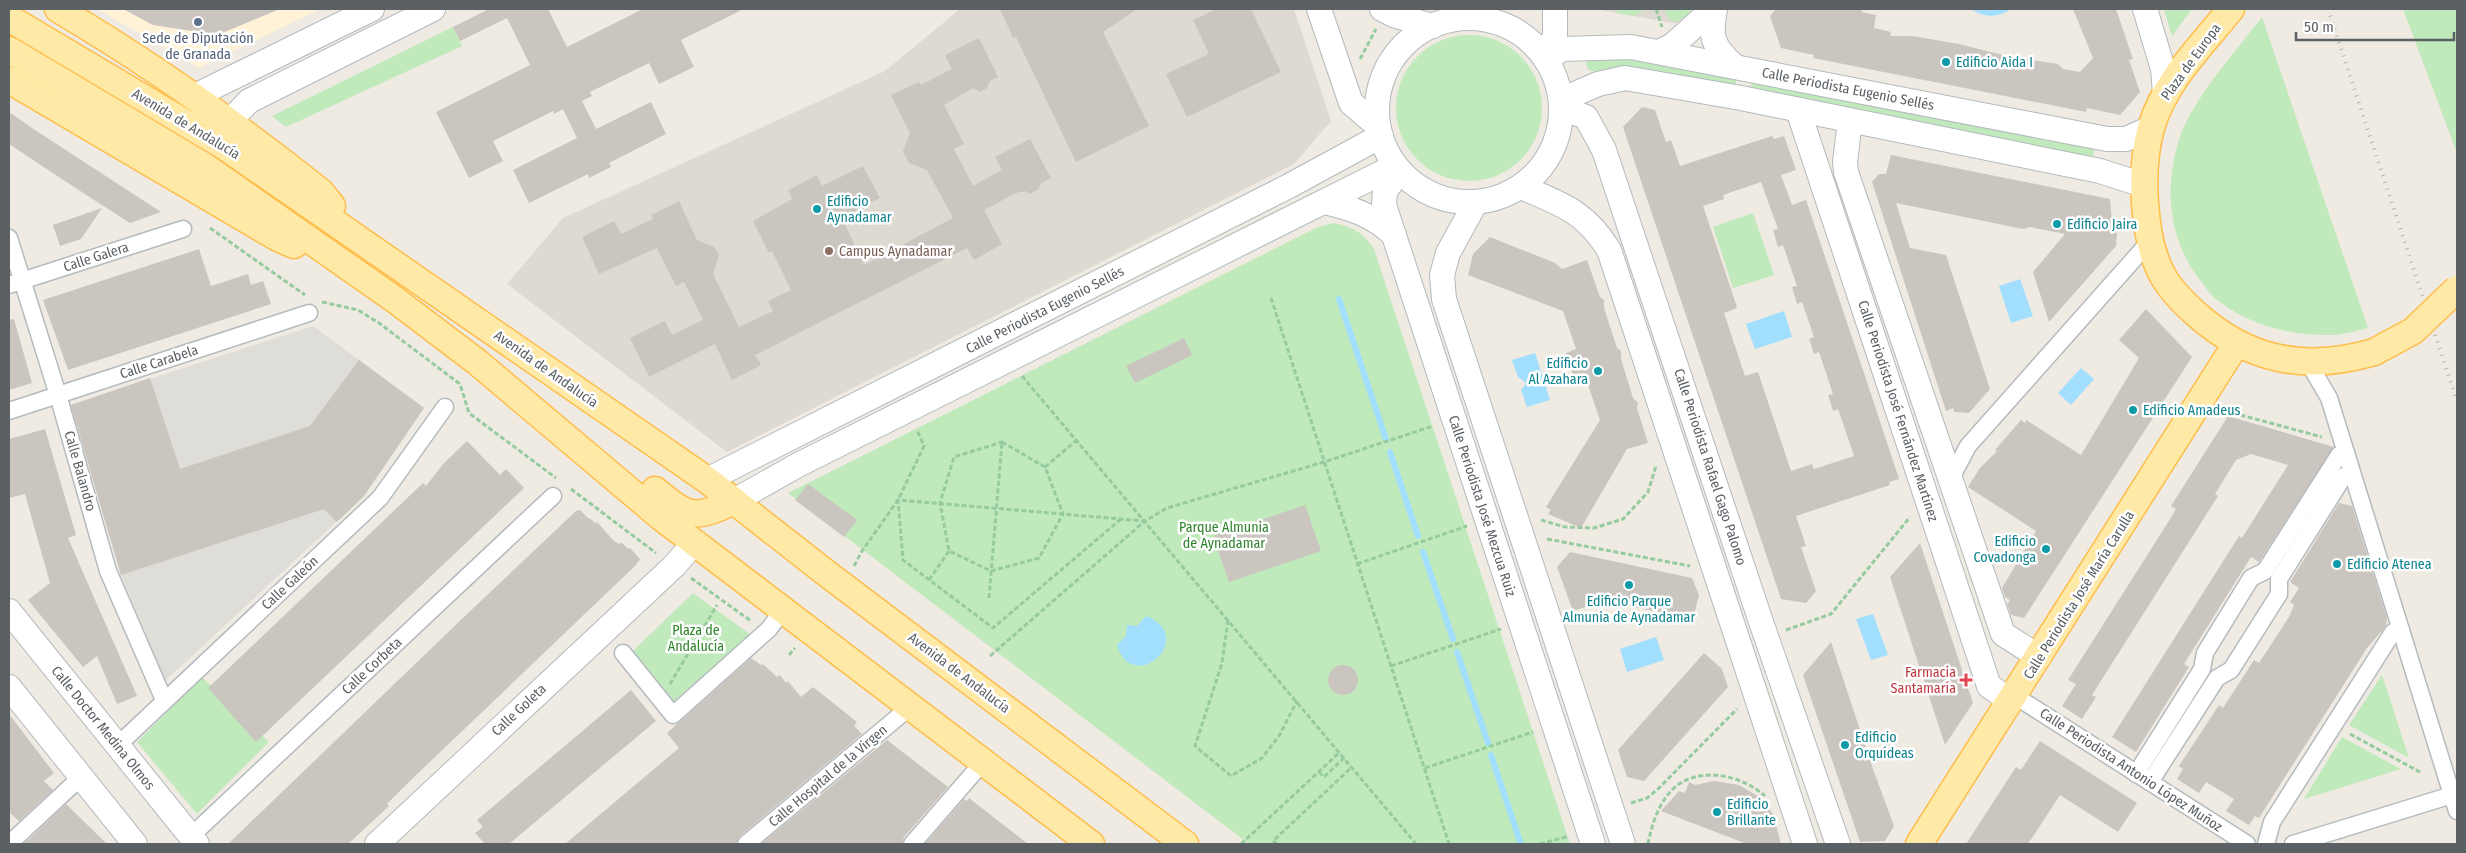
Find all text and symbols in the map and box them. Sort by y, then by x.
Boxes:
scale bar [2296,10,2454,42]
marker: Sede de Diputación de Granada [192,16,204,28]
text: 50 m [2304,18,2334,36]
street label: Plaza de Europa [2157,20,2225,104]
place label: Sede de Diputación de Granada [142,30,254,63]
place label: Edificio Aida I [1956,54,2033,71]
marker: Edificio Aida I [1940,56,1952,68]
street label: Calle Periodista Eugenio Sellés [1760,64,1936,114]
street label: Avenida de Andalucía [129,85,243,163]
place label: Edificio Aynadamar [827,193,892,226]
marker: Edificio Aynadamar [811,203,823,215]
place label: Edificio Jaira [2067,216,2137,233]
marker: Edificio Jaira [2051,218,2063,230]
street label: Calle Galera [61,238,131,276]
place label: Campus Aynadamar [839,243,952,260]
marker: Campus Aynadamar [823,245,835,257]
street label: Calle Periodista Eugenio Sellés [963,263,1127,357]
street label: Calle Periodista José Fernández Martínez [1854,298,1942,524]
street label: Avenida de Andalucía [491,327,601,411]
street label: Calle Carabela [118,341,200,383]
place label: Edificio Al Azahara [1529,355,1588,388]
marker: Edificio Al Azahara [1592,365,1604,377]
street label: Calle Periodista Rafael Gago Palomo [1670,367,1750,567]
place label: Edificio Amadeus [2143,402,2241,419]
marker: Edificio Amadeus [2127,404,2139,416]
street label: Calle Periodista José Mezcua Ruiz [1445,413,1519,599]
street label: Calle Balandro [60,429,100,513]
street label: Calle Periodista José María Carulla [2020,508,2138,682]
park label: Parque Almunia de Aynadamar [1179,519,1269,552]
place label: Edificio Covadonga [1974,533,2036,566]
marker: Edificio Covadonga [2040,543,2052,555]
street label: Calle Galeón [258,552,322,614]
place label: Edificio Atenea [2347,556,2432,573]
marker: Edificio Atenea [2331,558,2343,570]
marker: Edificio Parque Almunia de Aynadamar [1623,579,1635,591]
place label: Edificio Parque Almunia de Aynadamar [1563,593,1695,626]
park label: Plaza de Andalucía [668,622,724,655]
street label: Avenida de Andalucía [905,629,1013,717]
street label: Calle Corbeta [338,634,406,698]
street label: Calle Doctor Medina Olmos [48,663,158,793]
place label: Farmacia Santamaría [1891,664,1956,697]
marker: Farmacia Santamaría [1960,674,1972,686]
street label: Calle Goleta [488,680,550,740]
street label: Calle Periodista Antonio López Muñoz [2037,705,2226,836]
street label: Calle Hospital de la Virgen [765,721,891,831]
place label: Edificio Orquídeas [1855,729,1914,762]
marker: Edificio Orquídeas [1839,739,1851,751]
place label: Edificio Brillante [1727,796,1776,829]
marker: Edificio Brillante [1711,806,1723,818]

